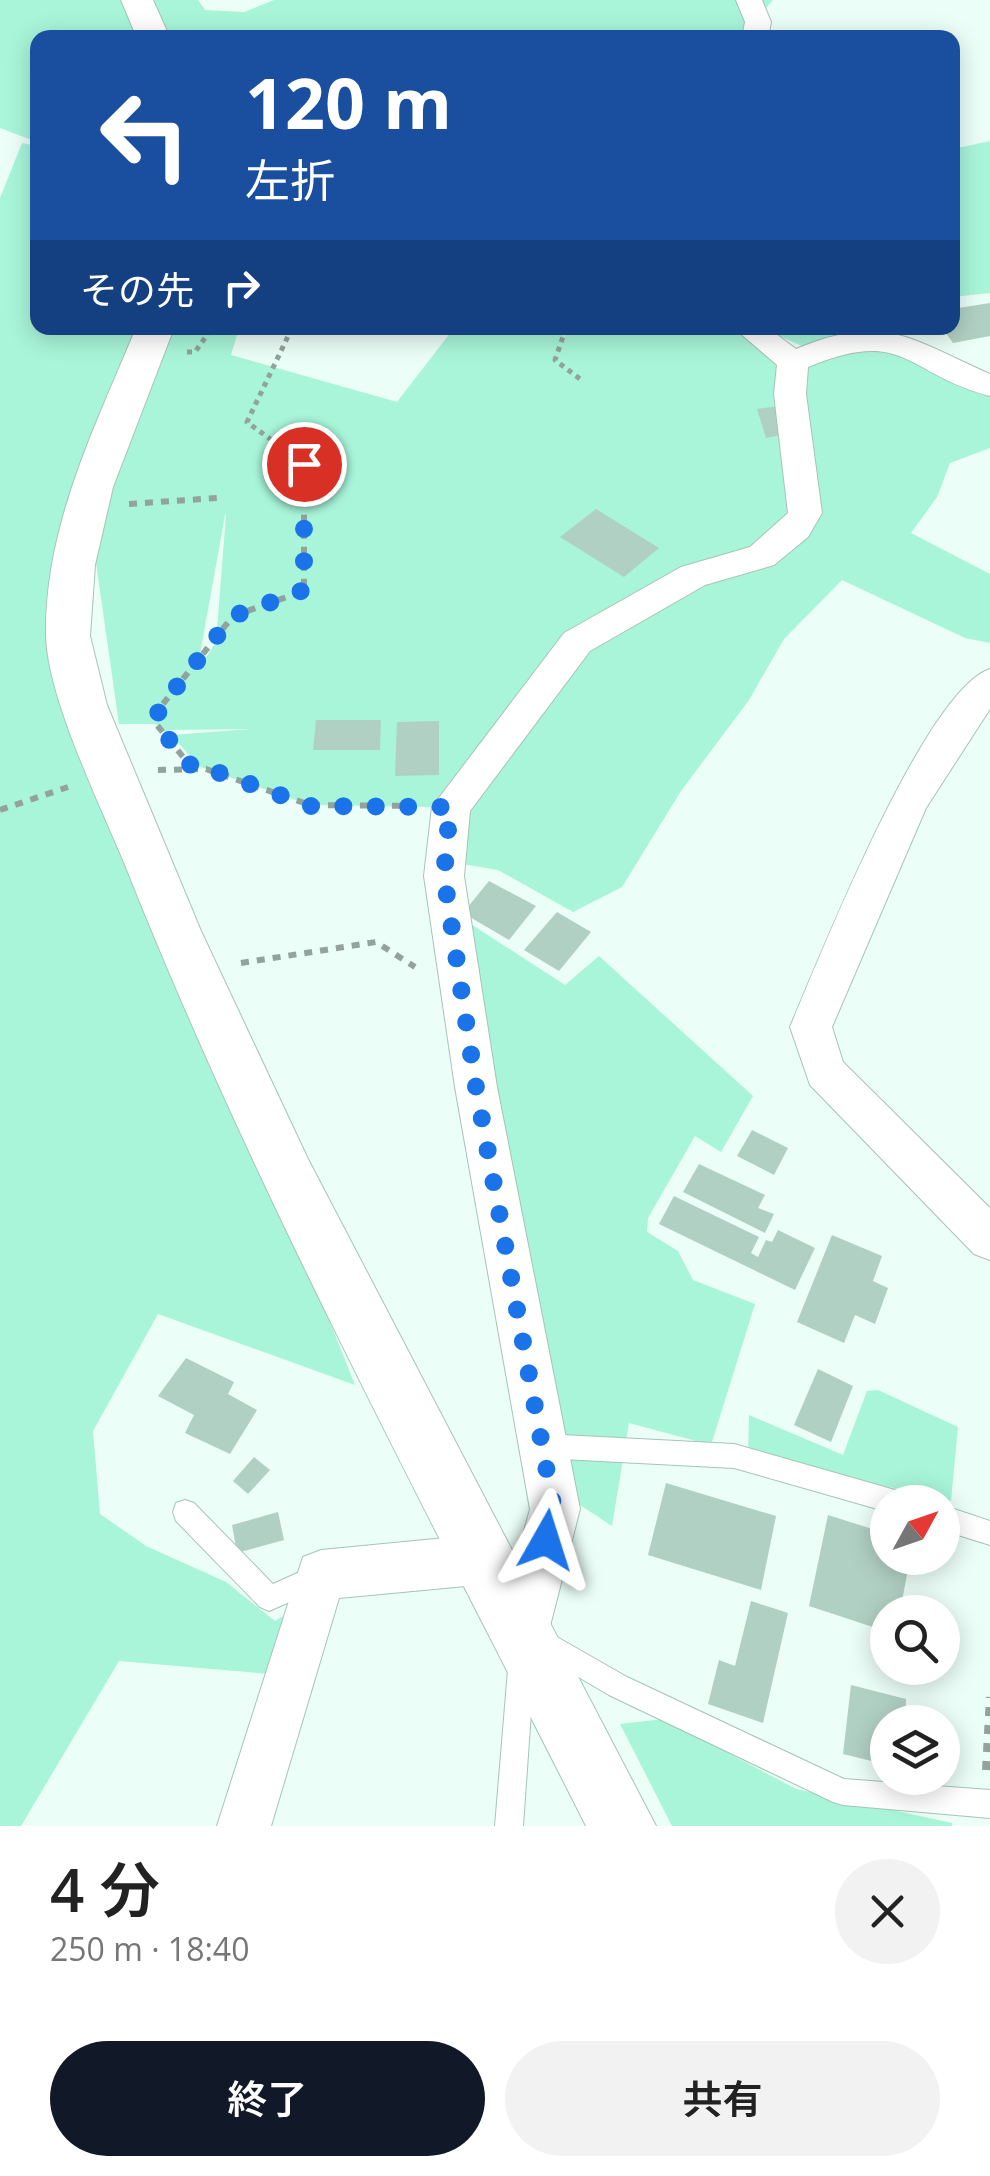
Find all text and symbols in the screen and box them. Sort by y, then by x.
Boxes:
text: 120 m [245,54,452,150]
icon: left [80,70,210,200]
text: 左折 [245,149,335,210]
icon: right [214,260,269,315]
text: その先 [80,263,194,315]
pin [262,422,347,507]
icon: arrive [277,437,332,492]
north arrow [870,1485,960,1575]
map controls [870,1485,960,1795]
position arrow [494,1488,598,1592]
button: search [870,1595,960,1685]
button: layers [870,1705,960,1795]
text: 4 分 [50,1848,160,1930]
button: close [835,1859,940,1964]
text: 250 m · 18:40 [50,1927,249,1970]
button: 終了 [50,2041,485,2156]
button: 共有 [505,2041,940,2156]

